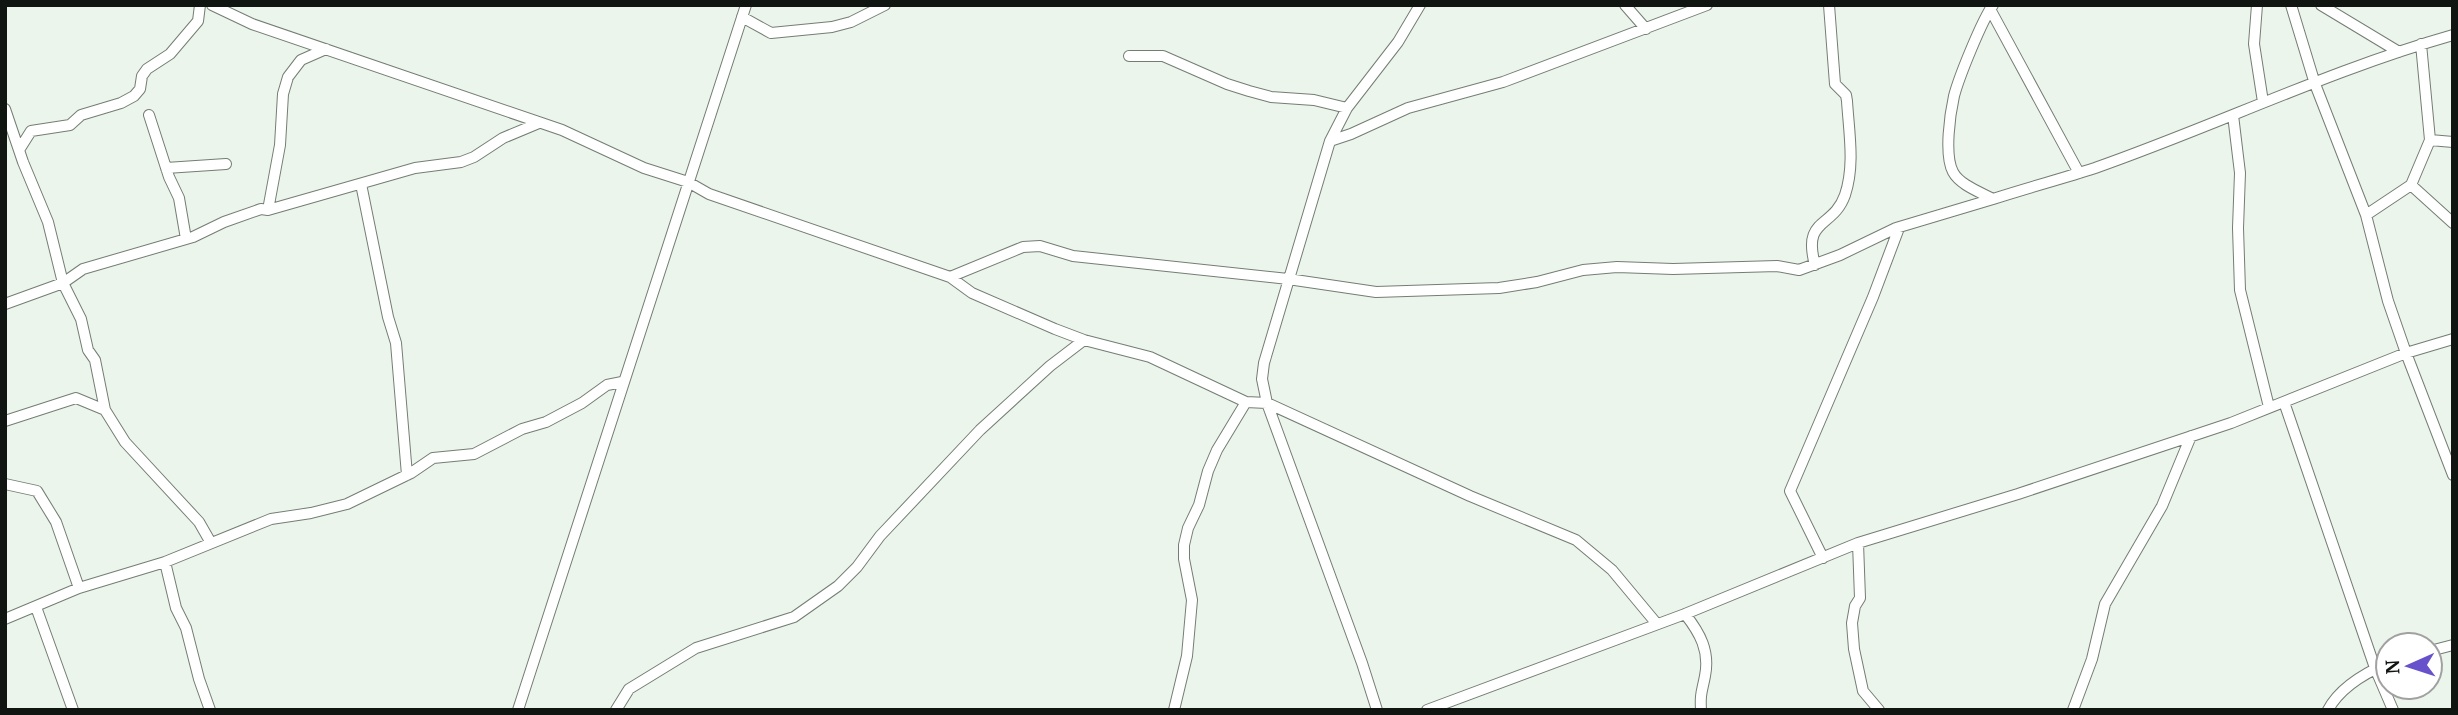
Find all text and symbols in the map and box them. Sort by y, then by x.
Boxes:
north arrow [2374,631,2444,701]
text: N [2379,658,2404,675]

